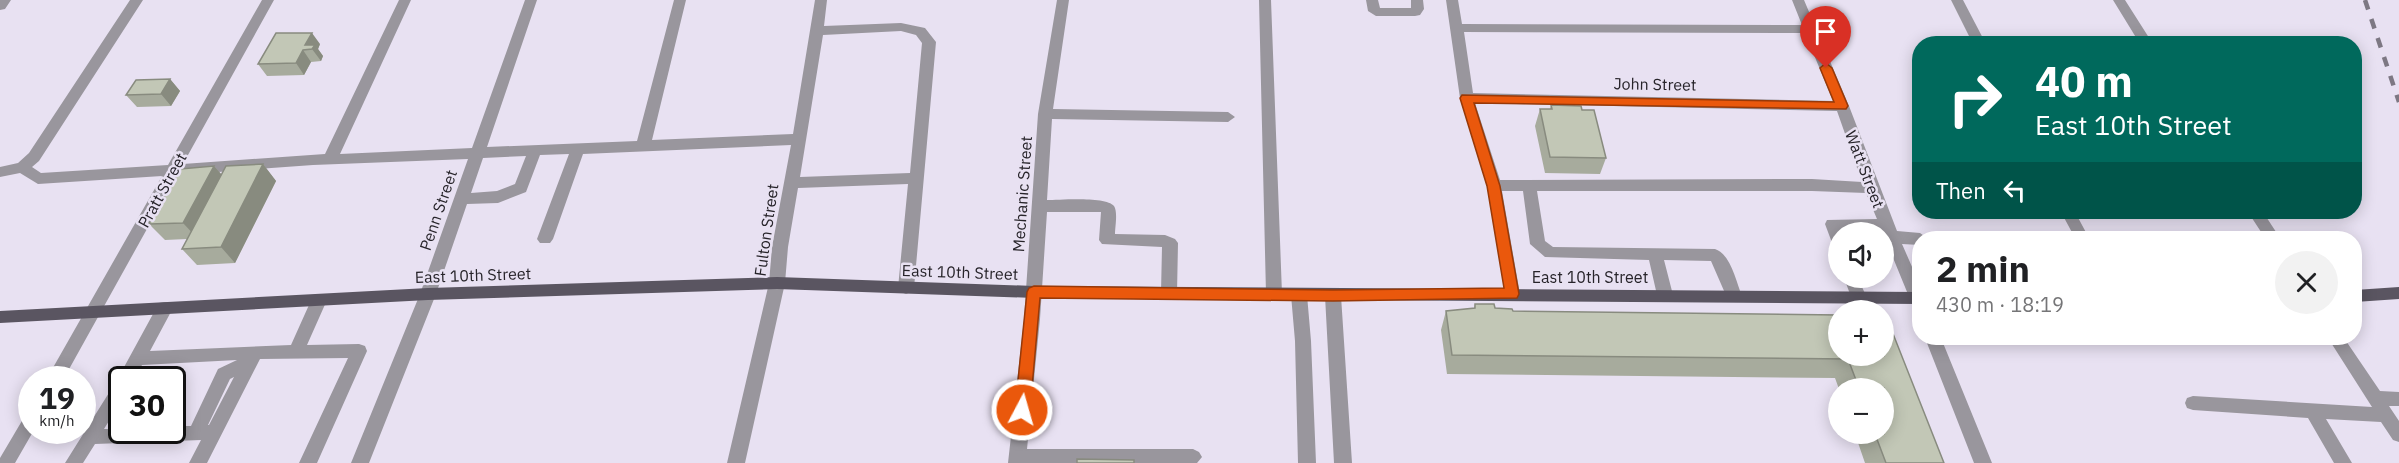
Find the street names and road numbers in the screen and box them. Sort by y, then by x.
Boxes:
street label: John Street [1613,73,1697,95]
street label: Watt Street [1841,127,1889,211]
street label: Mechanic Street [1008,135,1036,253]
street label: Pratt Street [133,149,191,231]
street label: Penn Street [415,167,461,253]
street label: Fulton Street [750,182,782,278]
street label: East 10th Street [901,260,1019,284]
street label: East 10th Street [414,263,532,287]
street label: East 10th Street [1532,267,1648,287]

